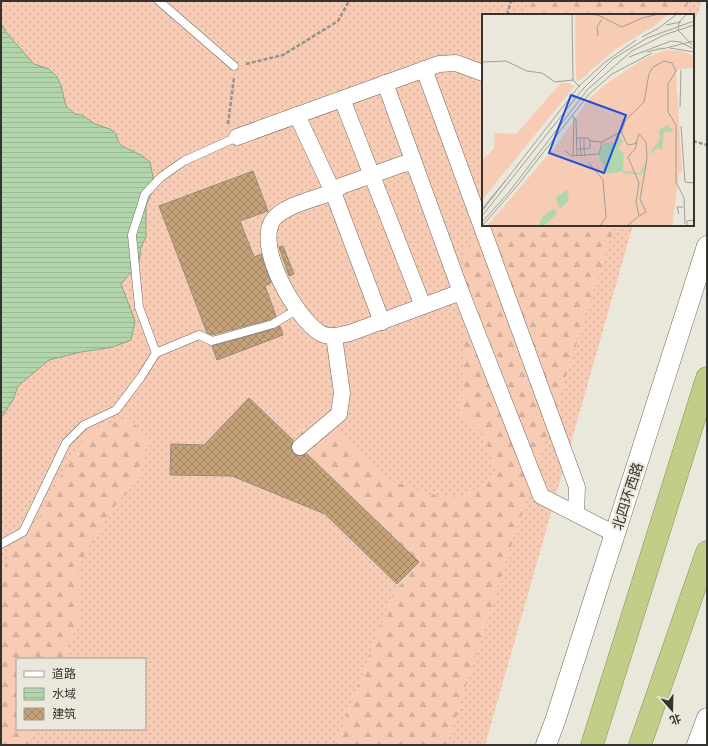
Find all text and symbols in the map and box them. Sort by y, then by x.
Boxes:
inset map [482,14,694,226]
street label: 北四环西路 [606,459,648,533]
legend [16,658,146,730]
text: 道路 [52,664,76,683]
text: 水域 [52,684,76,703]
north arrow [652,690,692,730]
text: 建筑 [52,704,76,723]
text: 北 [668,710,683,729]

